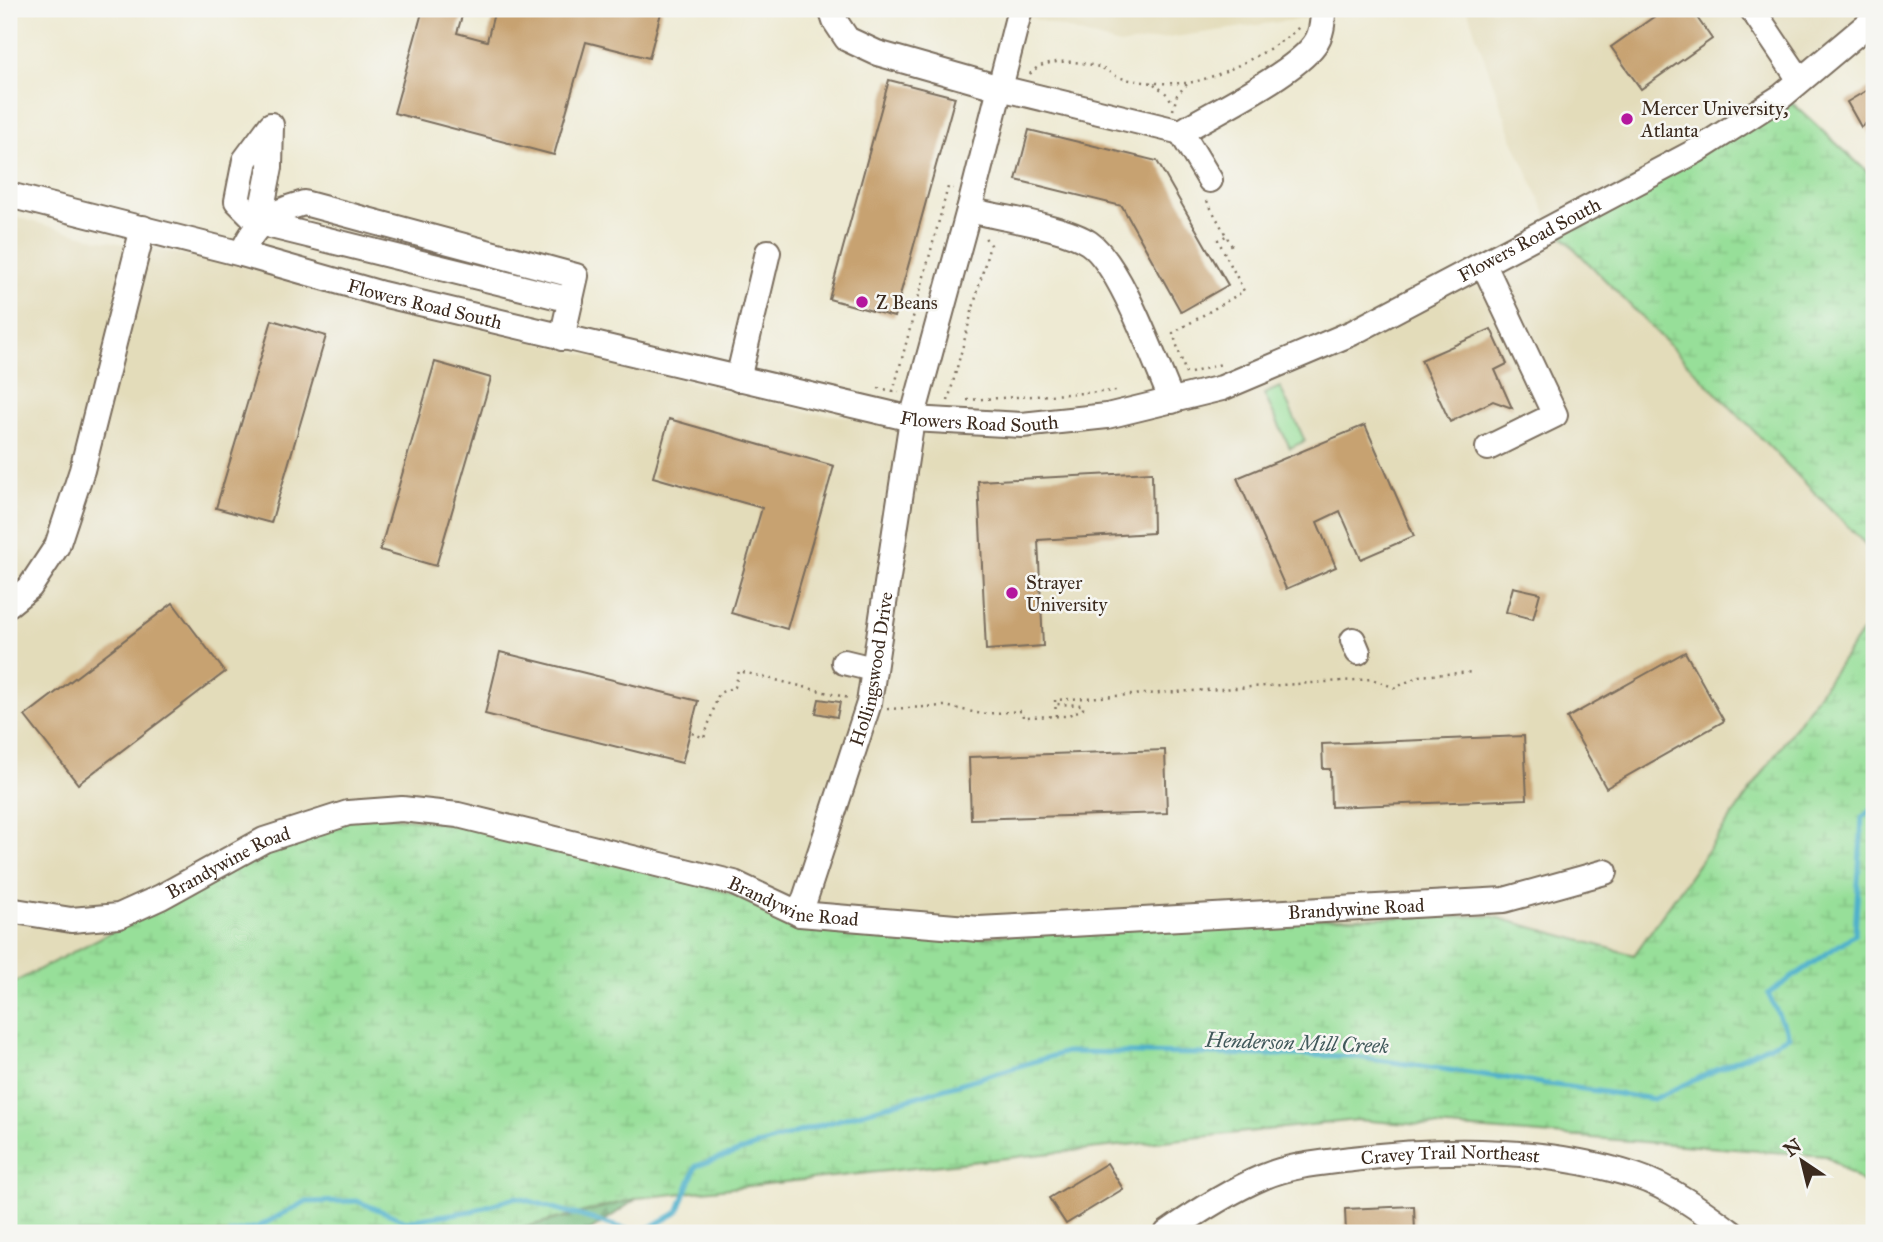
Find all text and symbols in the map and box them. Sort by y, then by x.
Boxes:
place label: Mercer University, Atlanta [1640,97,1788,142]
marker: Mercer University, Atlanta [1619,111,1635,127]
street label: Flowers Road South [1454,192,1605,287]
street label: Flowers Road South [345,274,505,334]
place label: Z Beans [876,291,938,314]
marker: Z Beans [854,294,870,310]
street label: Flowers Road South [898,406,1060,437]
place label: Strayer University [1026,571,1109,616]
marker: Strayer University [1004,585,1020,601]
street label: Hollingswood Drive [845,590,898,749]
street label: Brandywine Road [162,821,293,904]
street label: Brandywine Road [724,871,860,931]
street label: Brandywine Road [1287,893,1426,924]
water label: Henderson Mill Creek [1204,1027,1390,1059]
north arrow [1768,1126,1838,1196]
text: N [1779,1133,1806,1162]
street label: Cravey Trail Northeast [1360,1140,1541,1170]

